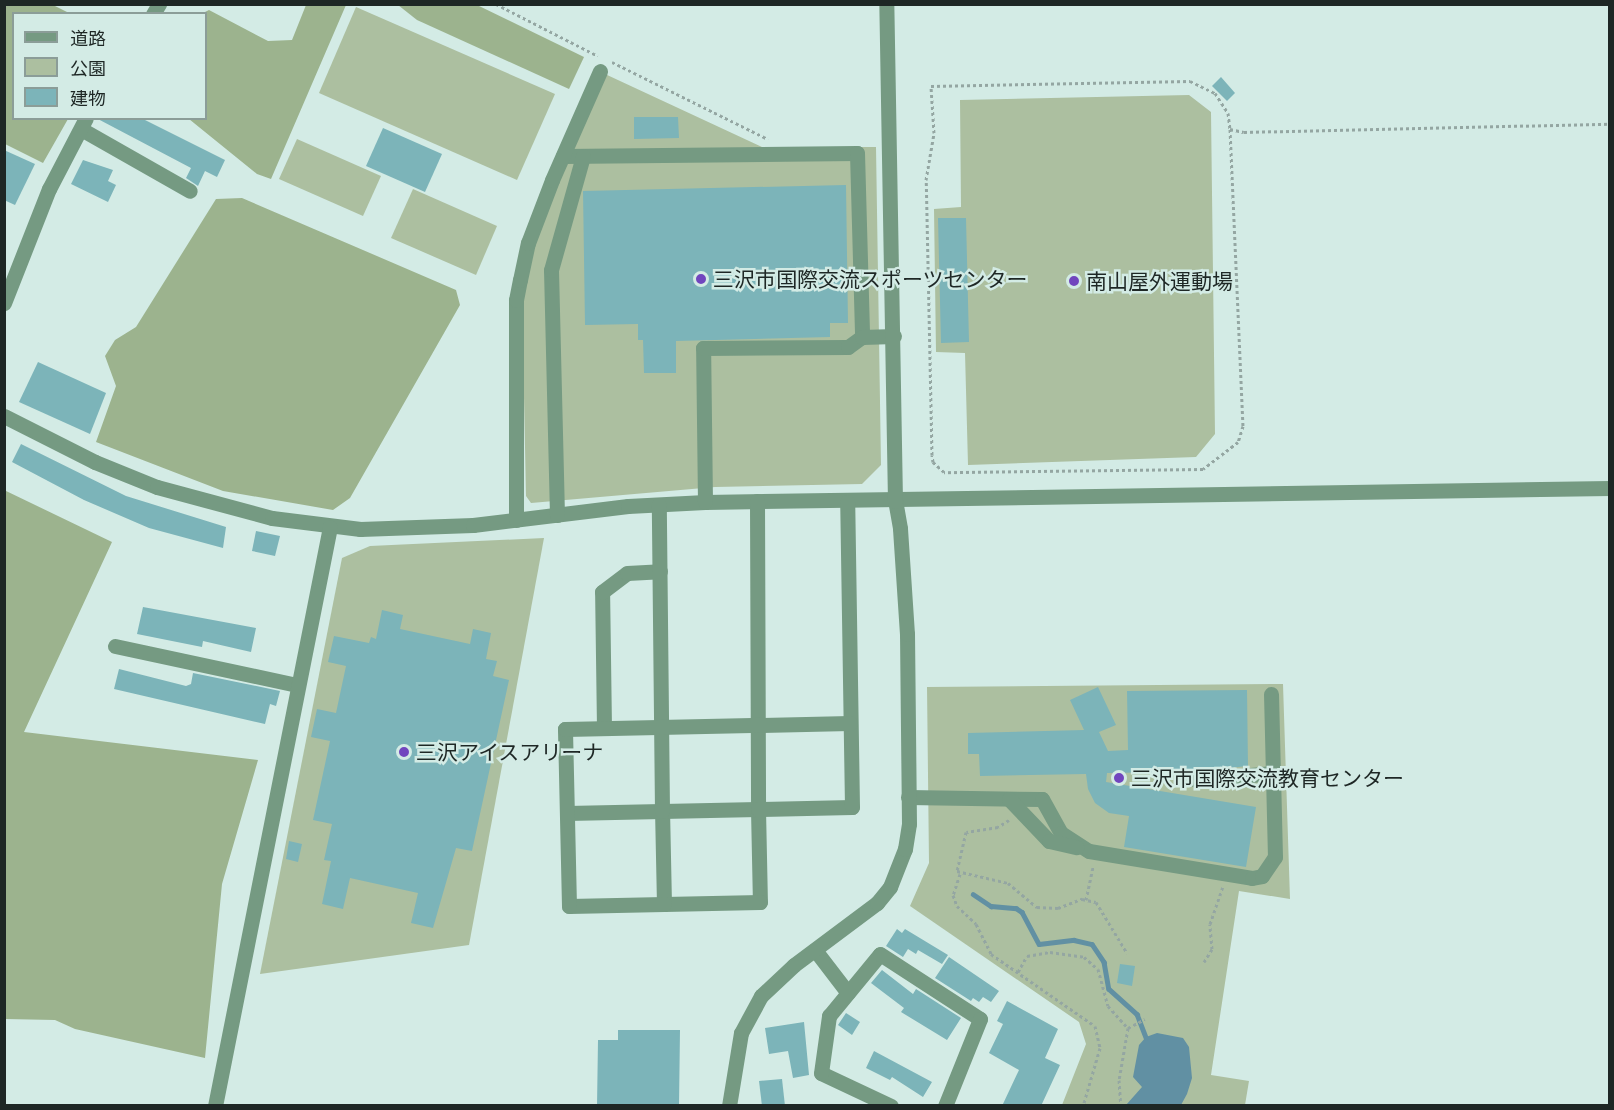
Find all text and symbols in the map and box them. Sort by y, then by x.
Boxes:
legend [12,12,207,120]
text: 道路 [70,27,106,49]
text: 公園 [70,57,106,79]
text: 建物 [70,87,106,109]
place label: 三沢市国際交流スポーツセンター [713,266,1028,292]
place label: 南山屋外運動場 [1086,268,1233,294]
marker: 三沢市国際交流スポーツセンター [694,272,708,286]
marker: 南山屋外運動場 [1067,274,1081,288]
place label: 三沢アイスアリーナ [416,739,605,765]
marker: 三沢アイスアリーナ [397,745,411,759]
place label: 三沢市国際交流教育センター [1131,765,1404,791]
marker: 三沢市国際交流教育センター [1112,771,1126,785]

